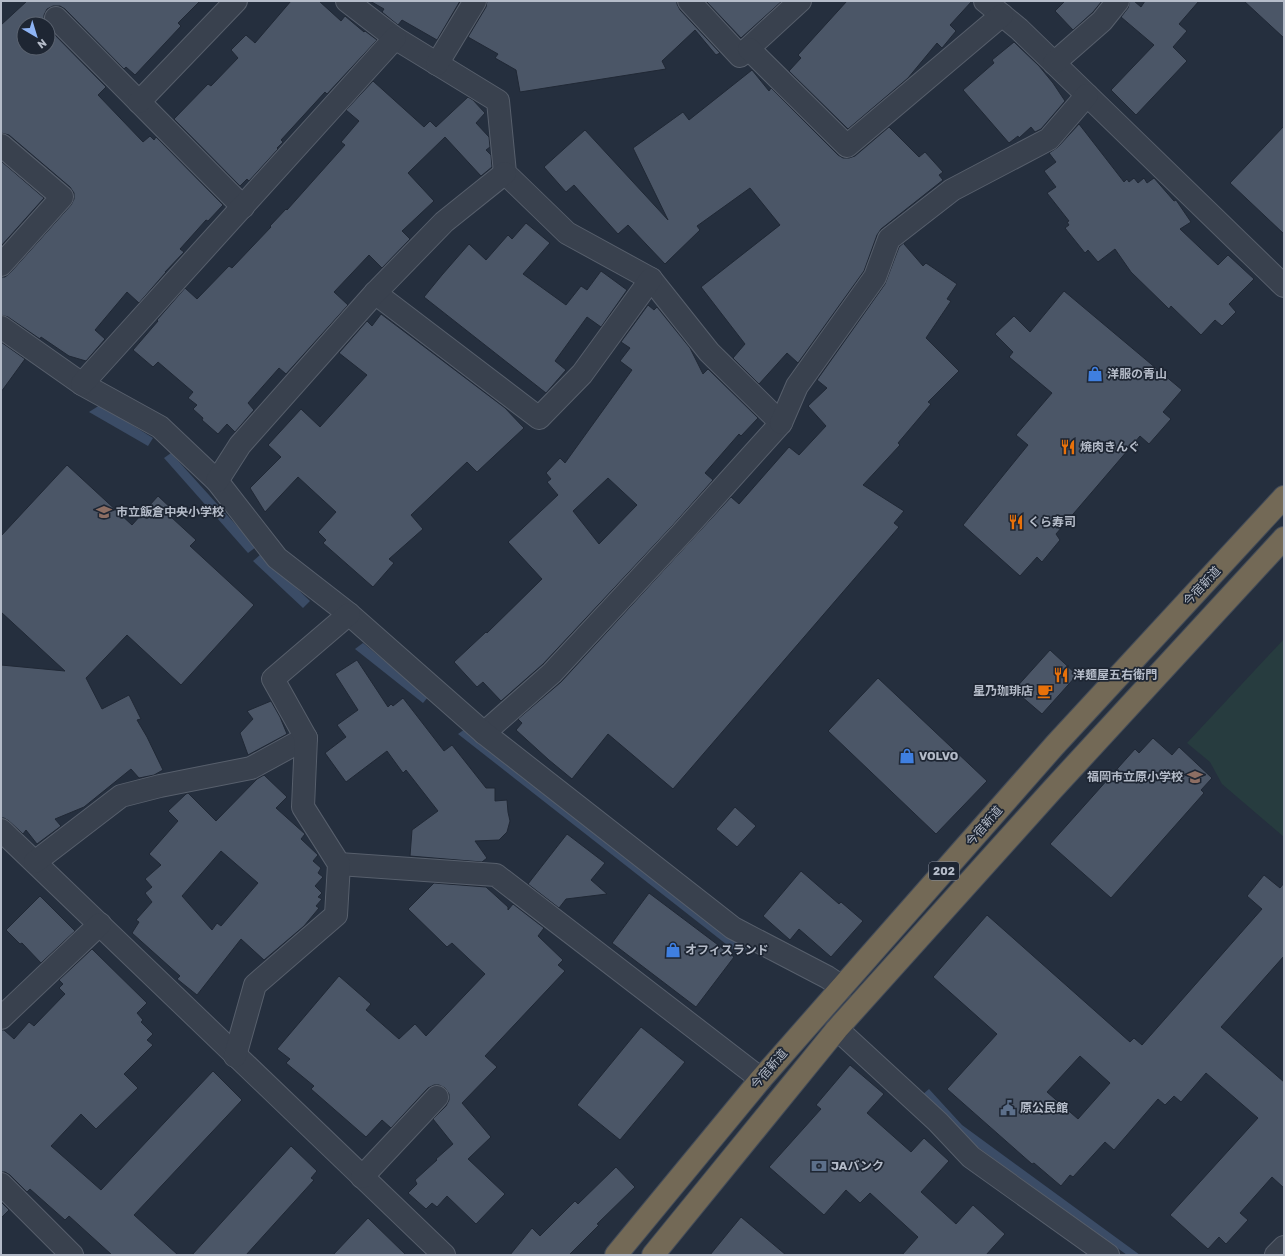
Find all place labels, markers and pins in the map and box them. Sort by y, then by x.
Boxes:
shop icon: 洋服の青山 [1086,365,1104,383]
place label: 洋服の青山 [1107,367,1167,381]
restaurant icon: 焼肉きんぐ [1059,438,1077,456]
place label: 焼肉きんぐ [1080,440,1140,454]
school or university icon: 市立飯倉中央小学校 [95,503,113,521]
place label: 市立飯倉中央小学校 [116,505,224,519]
restaurant icon: くら寿司 [1007,513,1025,531]
place label: くら寿司 [1028,515,1076,529]
restaurant icon: 洋麺屋五右衛門 [1052,666,1070,684]
place label: 洋麺屋五右衛門 [1073,668,1157,682]
cafe icon: 星乃珈琲店 [1036,682,1054,700]
place label: 星乃珈琲店 [973,684,1033,698]
shop icon: VOLVO [898,747,916,765]
place label: VOLVO [919,749,958,763]
school or university icon: 福岡市立原小学校 [1186,768,1204,786]
place label: 福岡市立原小学校 [1087,770,1183,784]
shop icon: オフィスランド [664,941,682,959]
place label: オフィスランド [685,943,769,957]
public building icon: 原公民館 [999,1099,1017,1117]
place label: 原公民館 [1020,1101,1068,1115]
bank icon: JAバンク [810,1157,828,1175]
place label: JAバンク [831,1159,884,1173]

